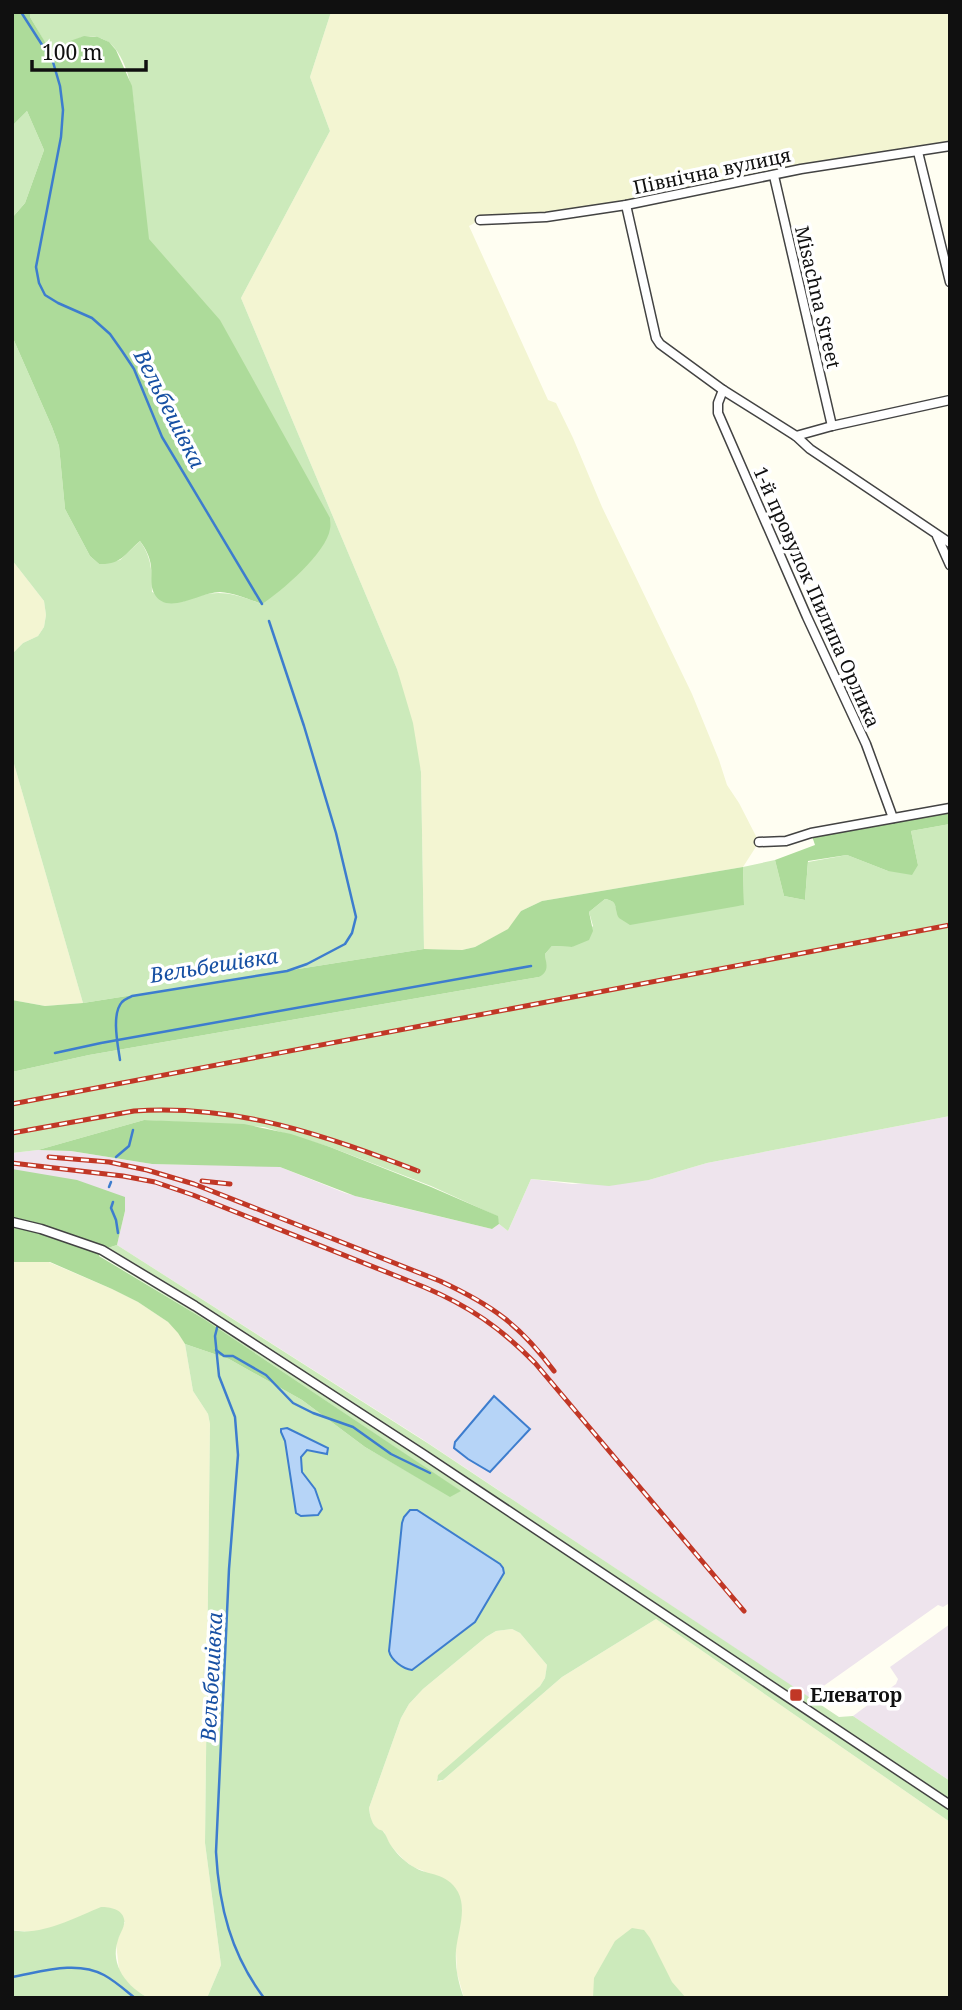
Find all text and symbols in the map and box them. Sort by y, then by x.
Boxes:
scale bar [32,28,145,72]
text: 100 m [42,38,103,66]
street label: Північна вулиця [631,142,794,200]
street label: Misachna Street [789,223,847,371]
water label: Вельбешівка [128,344,212,473]
street label: 1-й провулок Пилипа Орлика [748,462,886,732]
water label: Вельбешівка [147,941,280,989]
water label: Вельбешівка [194,1611,228,1743]
place label: Елеватор [810,1682,902,1708]
marker: Елеватор [788,1687,804,1703]

